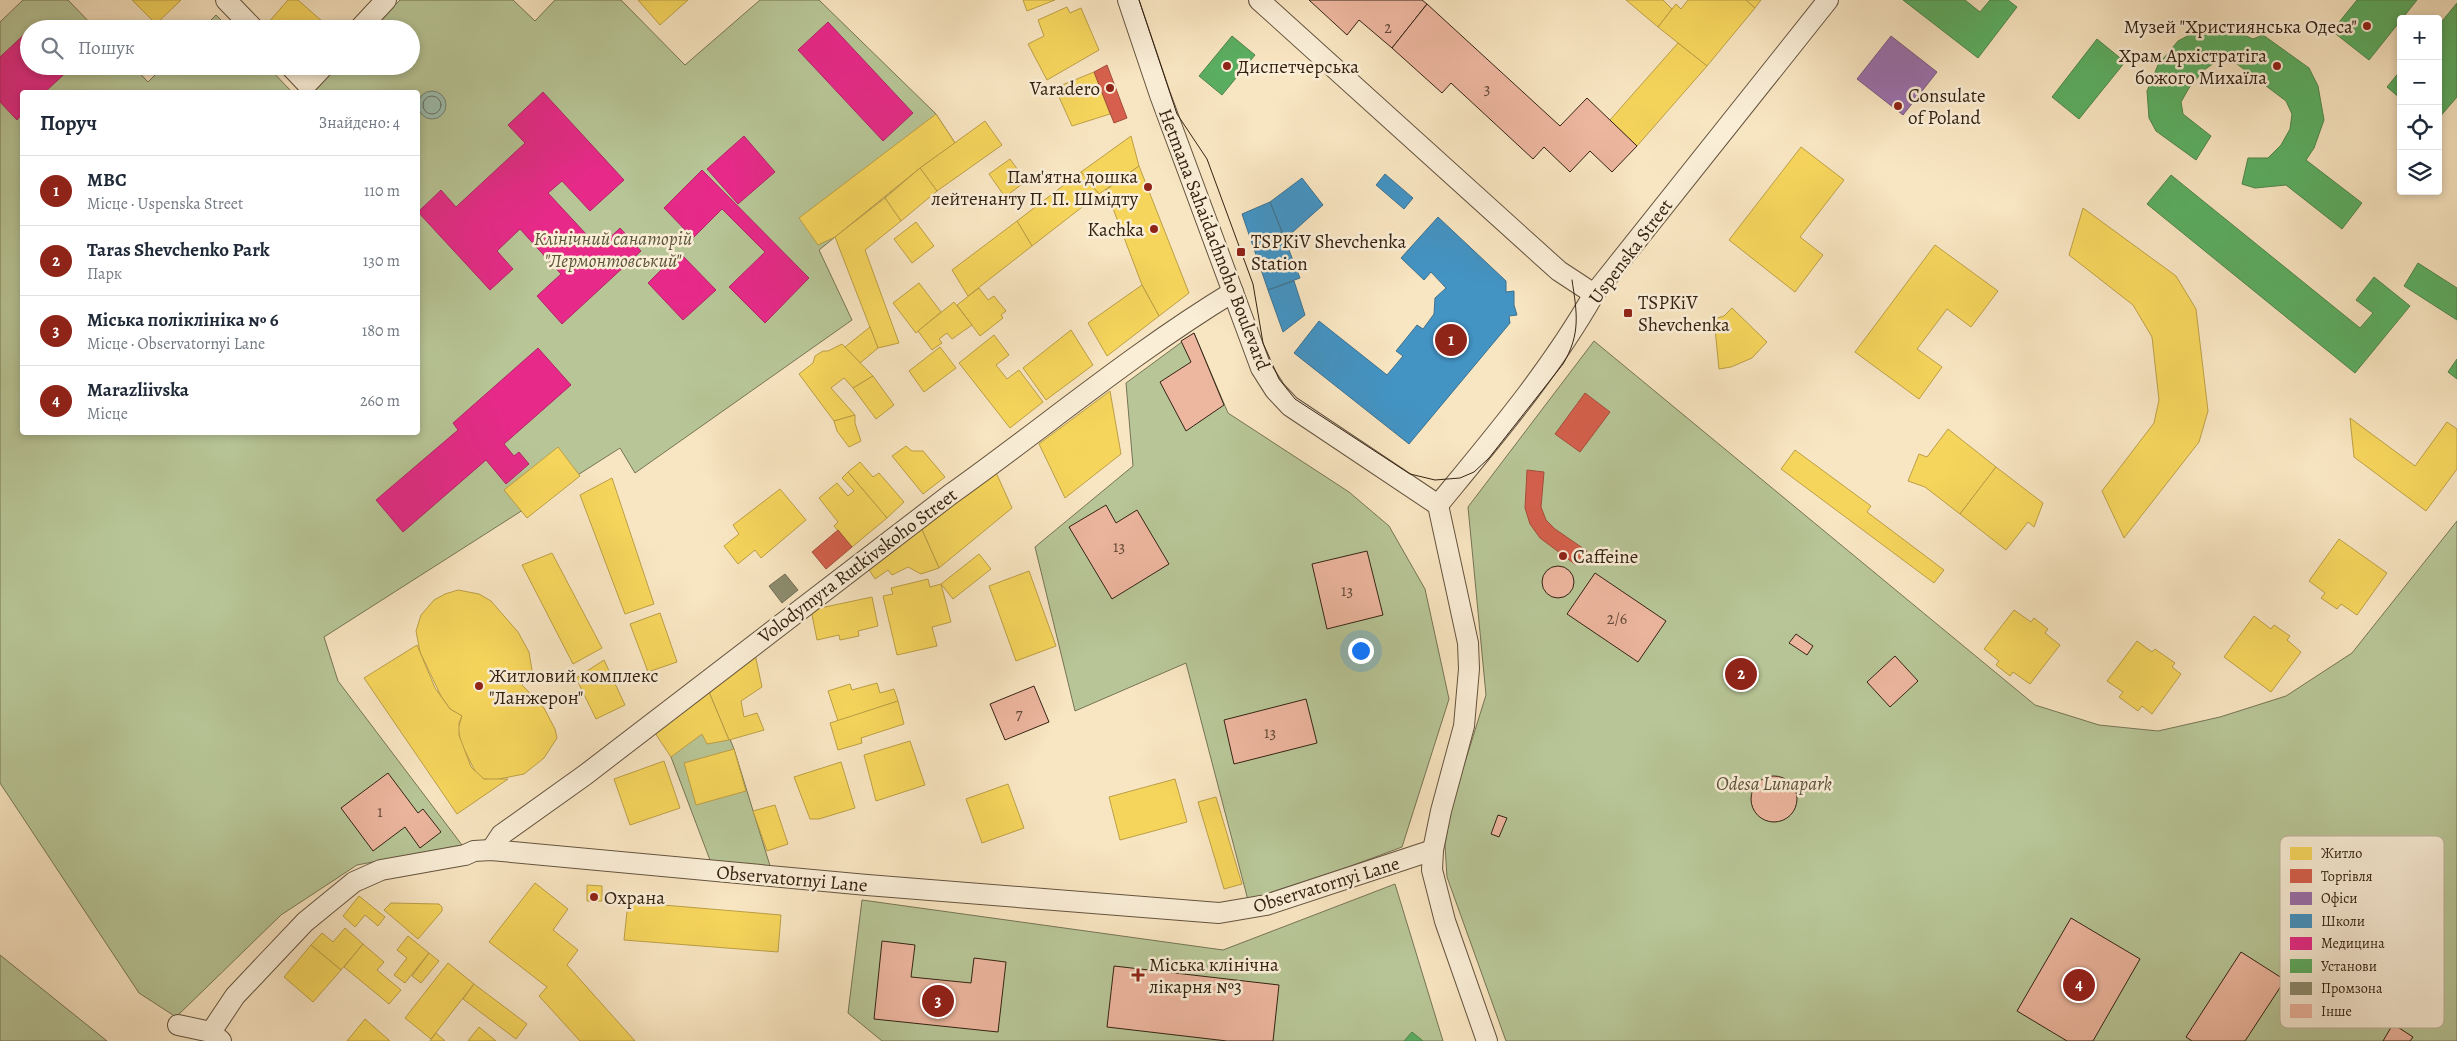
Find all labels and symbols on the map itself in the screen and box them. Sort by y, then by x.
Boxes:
place label: Музей "Християнська Одеса" [2124,14,2357,40]
house number: 2 [1384,17,1392,39]
marker: Музей "Християнська Одеса" [2361,20,2373,32]
place label: Храм Архістратіга божого Михаїла [2119,43,2267,91]
place label: Диспетчерська [1237,54,1359,80]
marker: Диспетчерська [1221,60,1233,72]
marker: Храм Архістратіга божого Михаїла [2271,60,2283,72]
place label: Varadero [1029,76,1100,102]
house number: 3 [1484,78,1490,100]
marker: Varadero [1104,82,1116,94]
place label: Consulate of Poland [1908,83,1986,131]
marker: Consulate of Poland [1892,100,1904,112]
street label: Hetmana Sahaidachnoho Boulevard [1152,105,1276,375]
place label: Пам'ятна дошка лейтенанту П. П. Шмідту [931,164,1138,212]
marker: Пам'ятна дошка лейтенанту П. П. Шмідту [1142,181,1154,193]
street label: Uspenska Street [1583,194,1679,310]
place label: Kachka [1087,217,1144,243]
marker: Kachka [1148,223,1160,235]
park label: Клінічний санаторій "Лермонтовський" [534,226,692,274]
place label: TSPKiV Shevchenka Station [1251,229,1406,277]
marker: TSPKiV Shevchenka Station [1235,246,1247,258]
place label: TSPKiV Shevchenka [1638,290,1730,338]
marker: TSPKiV Shevchenka [1622,307,1634,319]
pin: 1 [1435,321,1467,359]
street label: Volodymyra Rutkivskoho Street [752,482,963,650]
house number: 13 [1113,536,1125,558]
place label: Caffeine [1573,544,1638,570]
marker: Caffeine [1557,550,1569,562]
house number: 13 [1341,580,1353,602]
house number: 2/6 [1607,608,1627,630]
your location [1348,638,1374,664]
pin: 2 [1725,655,1757,693]
place label: Житловий комплекс "Ланжерон" [489,663,658,711]
marker: Житловий комплекс "Ланжерон" [473,680,485,692]
house number: 7 [1016,703,1023,725]
house number: 13 [1264,722,1276,744]
park label: Odesa Lunapark [1716,771,1832,797]
house number: 1 [377,801,383,823]
legend [2280,836,2444,1028]
text: Житло [2321,844,2362,863]
street label: Observatornyi Lane [1250,850,1403,920]
street label: Observatornyi Lane [715,859,869,899]
text: Торгівля [2321,867,2373,886]
place label: Охрана [604,885,665,911]
text: Офіси [2321,889,2357,908]
marker: Охрана [588,891,600,903]
text: Школи [2321,912,2365,931]
text: Медицина [2321,934,2385,953]
place label: Міська клінічна лікарня №3 [1149,952,1279,1000]
text: Установи [2321,957,2377,976]
pin: 4 [2063,966,2095,1004]
marker: Міська клінічна лікарня №3 [1131,968,1145,982]
text: Промзона [2321,979,2383,998]
pin: 3 [922,982,954,1020]
text: Інше [2321,1002,2352,1021]

